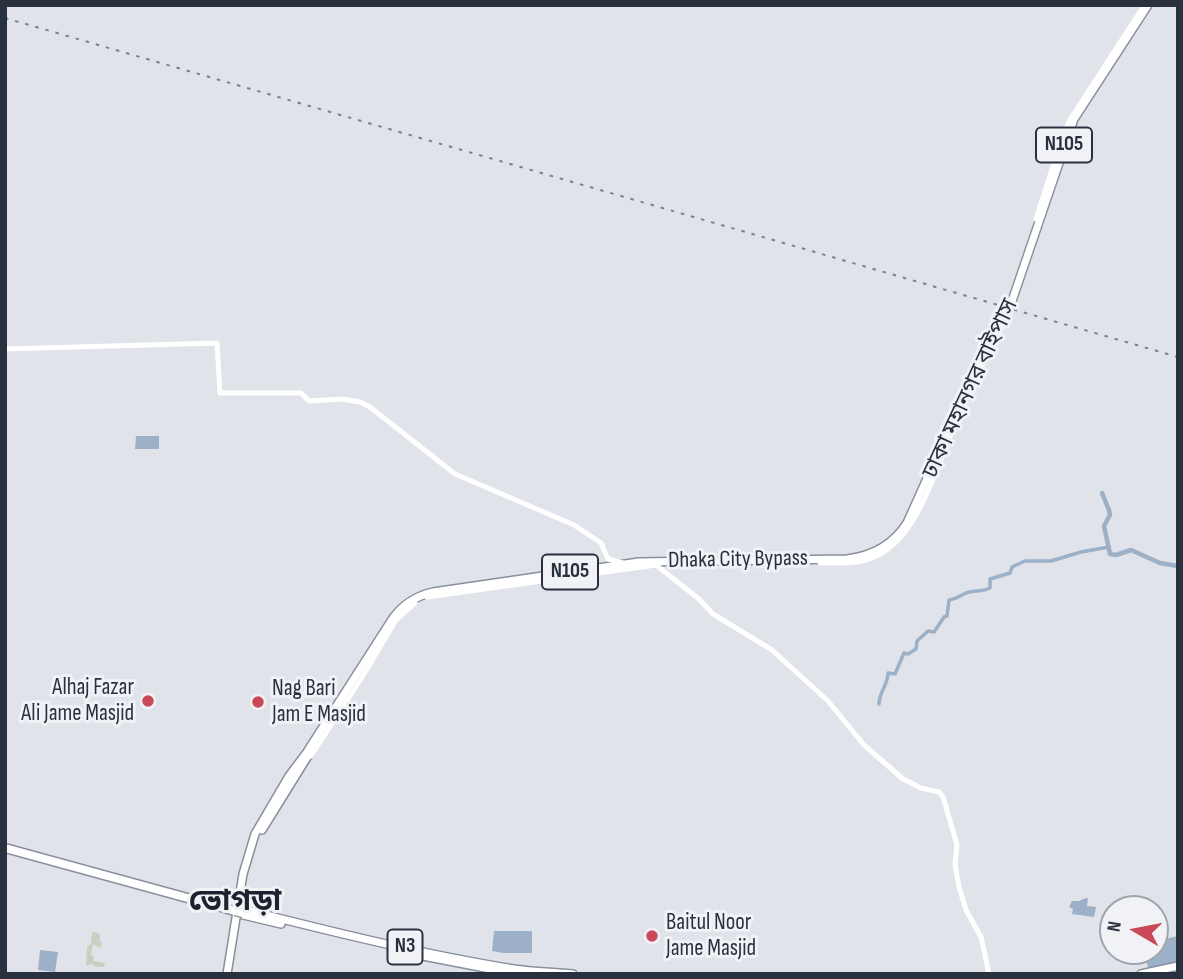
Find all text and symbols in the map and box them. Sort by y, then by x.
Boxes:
road number: N105 [1036,128,1092,162]
street label: ঢাকা মহানগর বাইপাস [917,295,1025,483]
street label: Dhaka City Bypass [668,545,808,575]
road number: N105 [542,554,598,590]
place label: Alhaj Fazar Ali Jame Masjid [21,674,134,728]
place label: Nag Bari Jam E Masjid [272,675,366,729]
marker: Alhaj Fazar Ali Jame Masjid [140,693,156,709]
marker: Nag Bari Jam E Masjid [250,694,266,710]
district label: ভোগড়া [189,884,281,920]
north arrow [1099,895,1169,965]
place label: Baitul Noor Jame Masjid [666,909,756,963]
text: N [1103,920,1127,934]
marker: Baitul Noor Jame Masjid [644,928,660,944]
road number: N3 [388,930,422,964]

